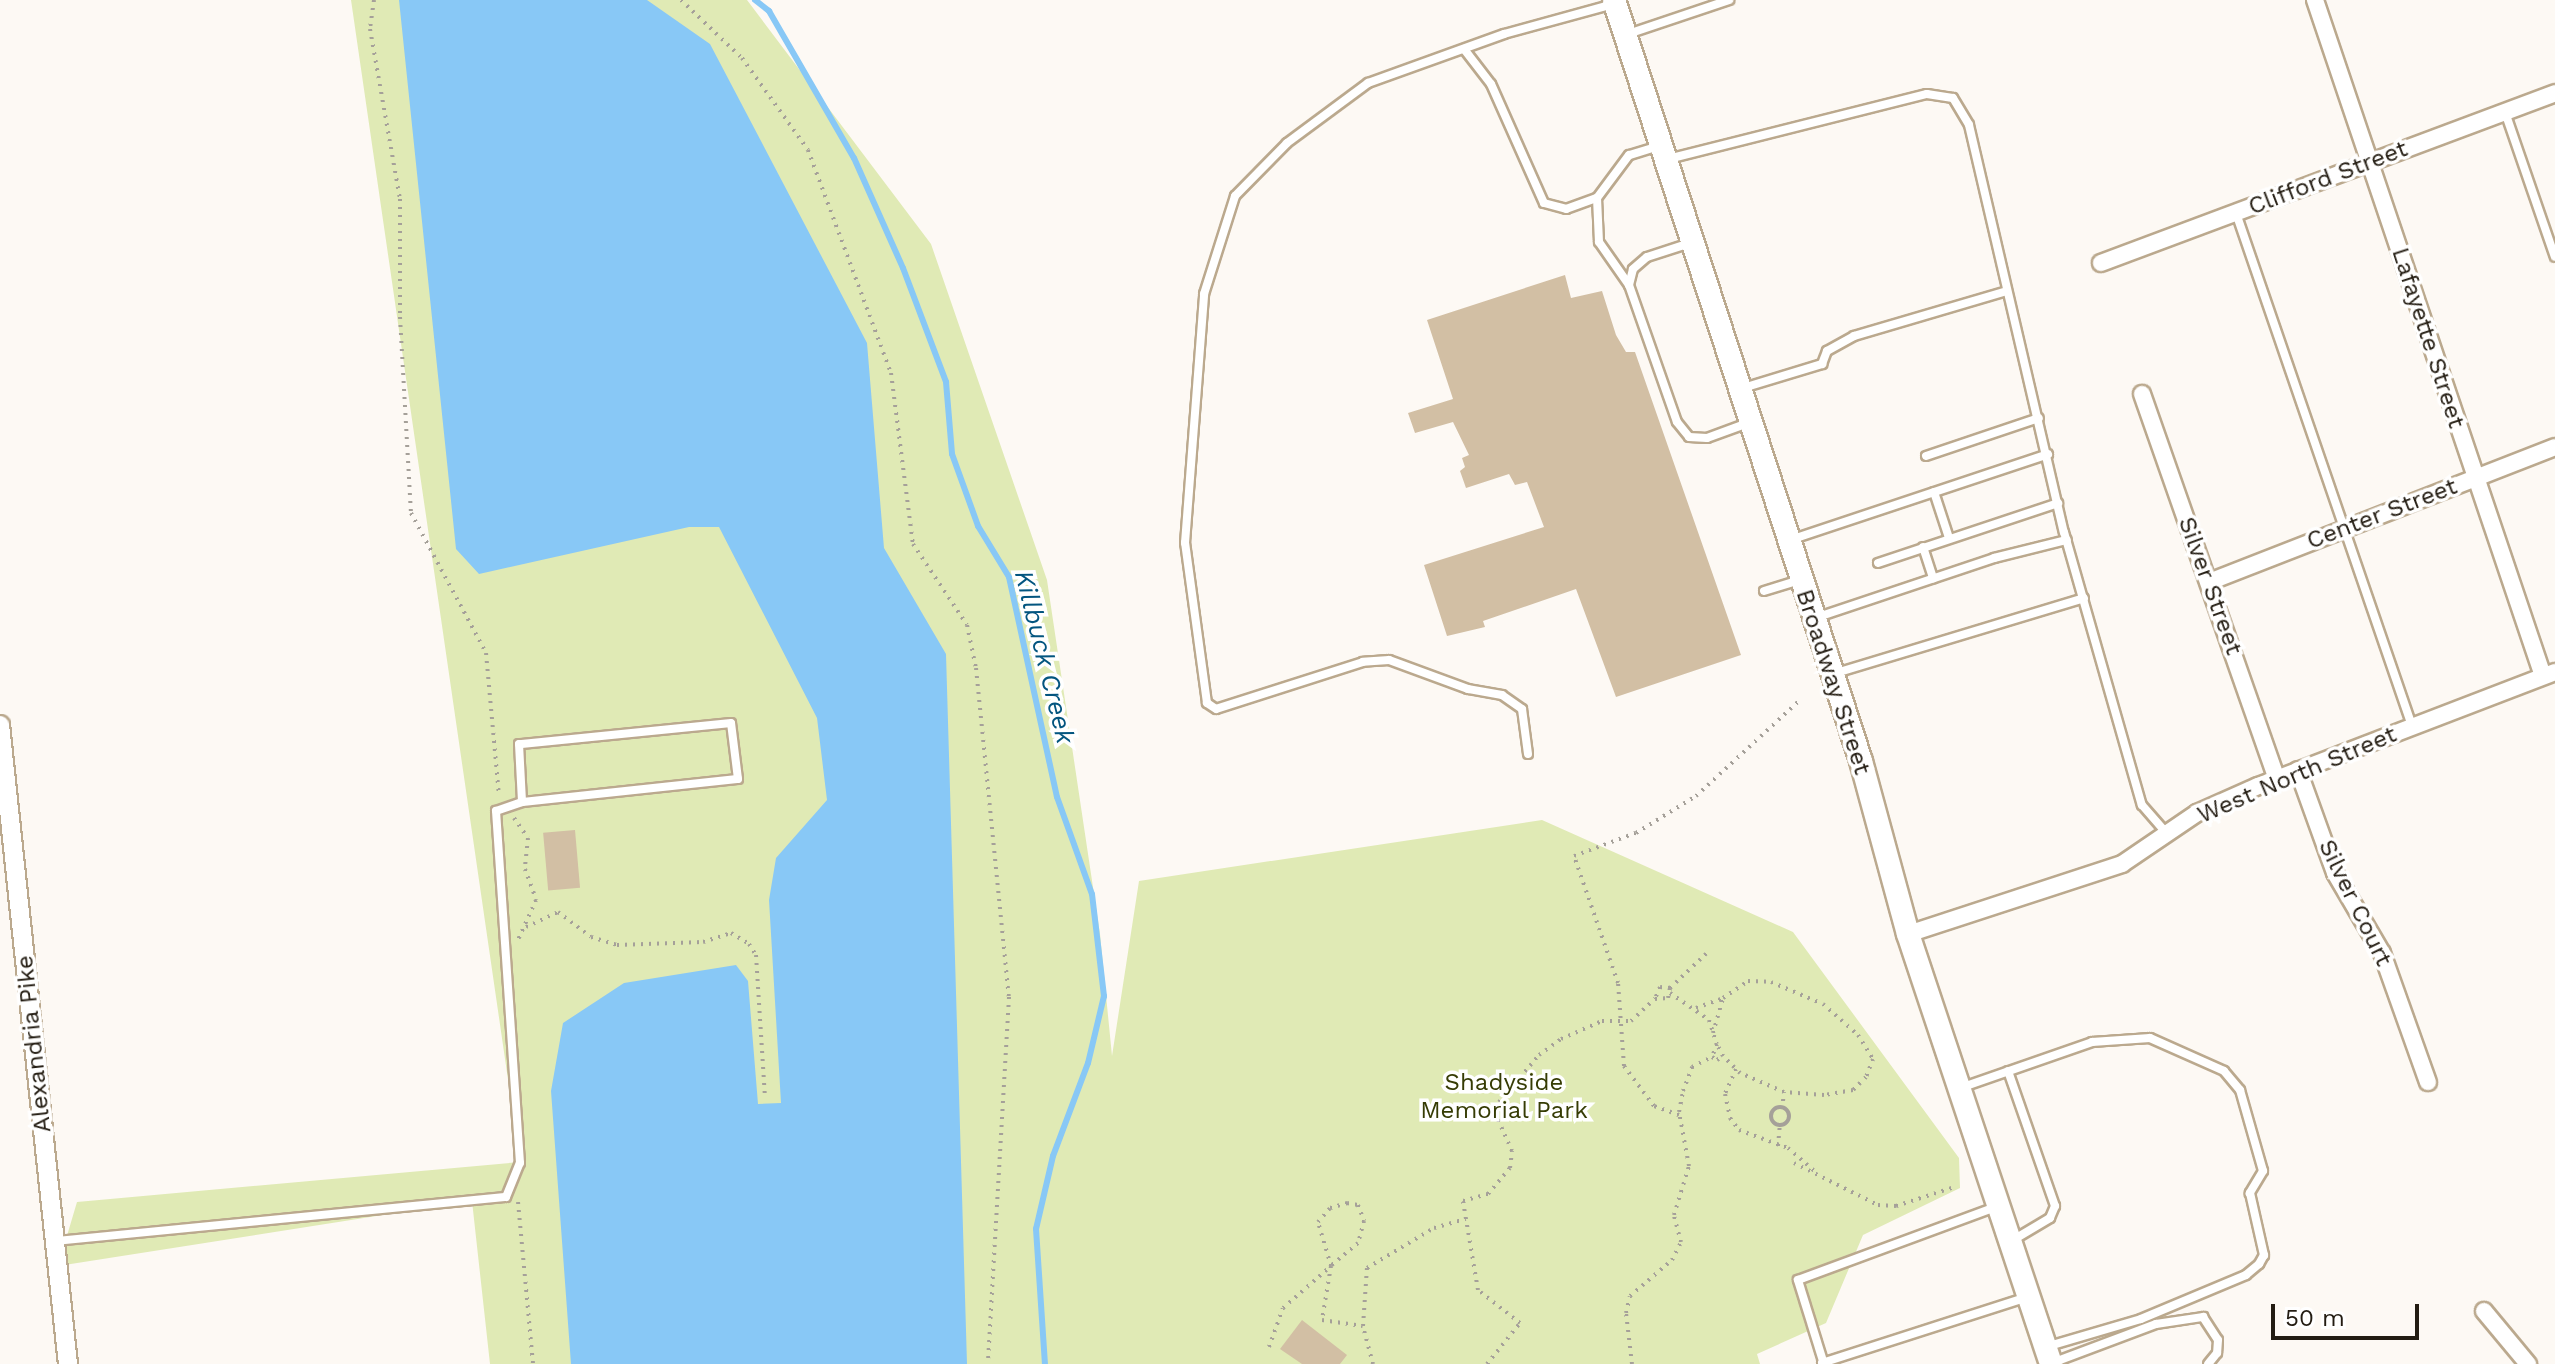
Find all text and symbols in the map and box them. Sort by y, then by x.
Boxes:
street label: Clifford Street [2244,134,2412,222]
street label: Lafayette Street [2385,244,2471,432]
street label: Center Street [2303,472,2461,556]
street label: Silver Street [2172,513,2248,659]
water label: Killbuck Creek [1007,567,1081,747]
street label: Broadway Street [1789,585,1877,779]
street label: West North Street [2193,720,2401,830]
street label: Silver Court [2312,835,2398,971]
street label: Alexandria Pike [10,954,58,1134]
park label: Shadyside Memorial Park [1420,1069,1588,1125]
scale bar [2275,1288,2423,1338]
text: 50 m [2285,1304,2345,1332]

